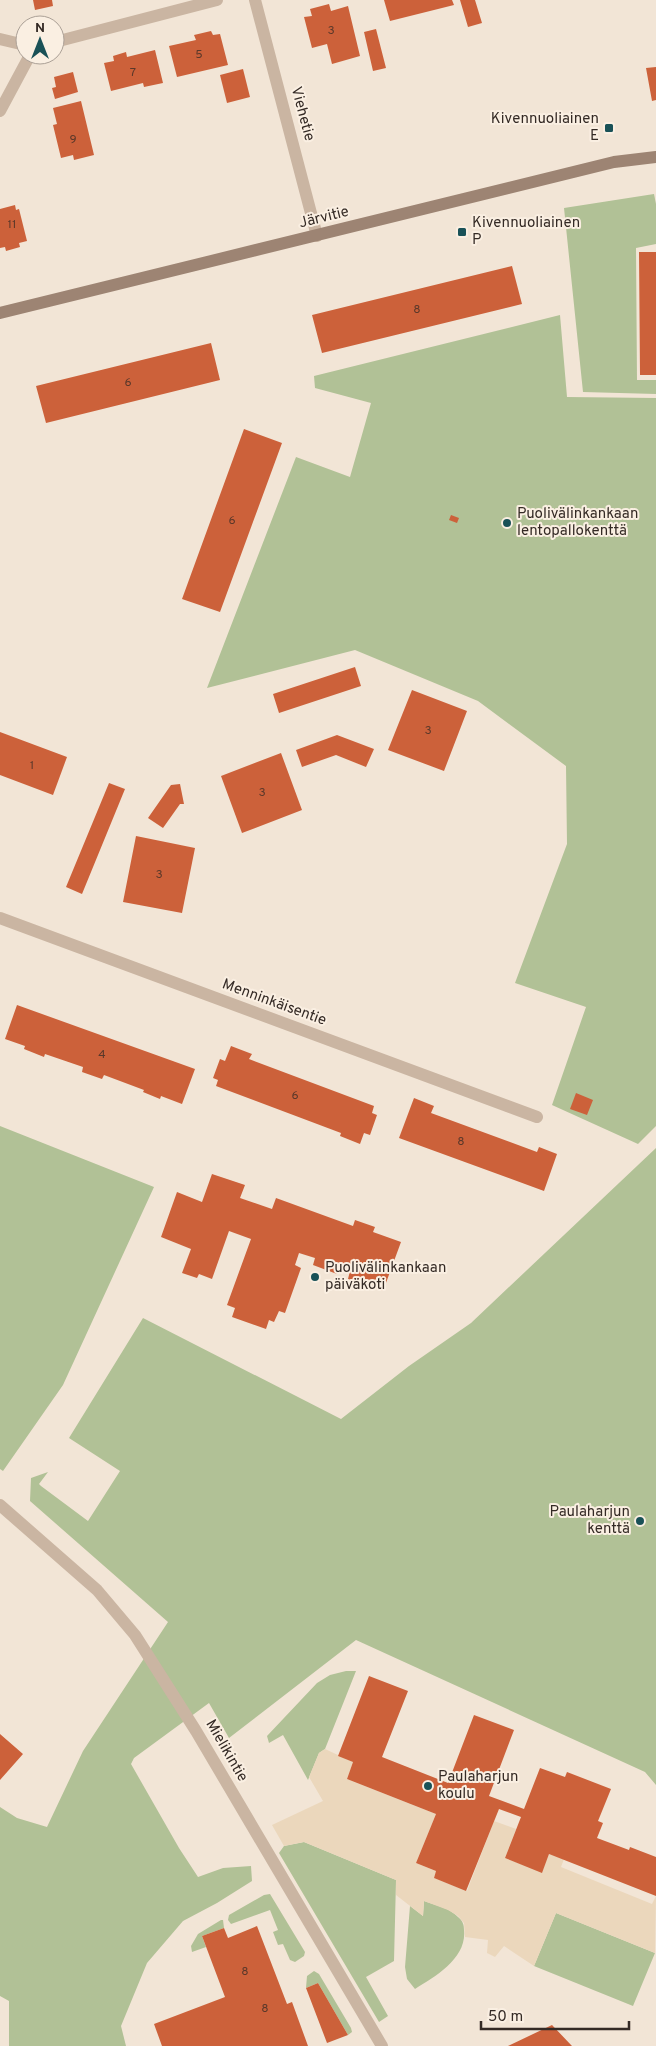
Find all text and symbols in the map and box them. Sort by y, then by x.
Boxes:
north arrow [15,15,65,65]
text: N [35,20,45,37]
house number: 3 [327,23,335,39]
house number: 5 [195,47,203,63]
house number: 7 [130,65,136,81]
street label: Viehetie [286,85,318,143]
place label: Kivennuoliainen E [491,110,599,146]
marker: Kivennuoliainen E [603,122,615,134]
house number: 9 [69,132,77,148]
street label: Järvitie [297,203,351,233]
place label: Kivennuoliainen P [472,214,580,250]
house number: 11 [8,217,16,233]
marker: Kivennuoliainen P [456,226,468,238]
house number: 8 [413,302,421,318]
house number: 6 [124,375,132,391]
place label: Puolivälinkankaan lentopallokenttä [517,505,638,541]
house number: 6 [228,513,236,529]
marker: Puolivälinkankaan lentopallokenttä [501,517,513,529]
house number: 3 [424,723,432,739]
house number: 1 [30,758,34,774]
house number: 3 [258,785,266,801]
house number: 3 [155,867,163,883]
street label: Menninkäisentie [219,975,329,1031]
house number: 4 [98,1047,106,1063]
house number: 6 [291,1088,299,1104]
house number: 8 [457,1134,465,1150]
place label: Puolivälinkankaan päiväkoti [325,1259,446,1295]
marker: Puolivälinkankaan päiväkoti [309,1271,321,1283]
place label: Paulaharjun kenttä [550,1503,630,1539]
marker: Paulaharjun kenttä [634,1515,646,1527]
street label: Mielikintie [201,1716,251,1786]
place label: Paulaharjun koulu [438,1768,518,1804]
marker: Paulaharjun koulu [422,1780,434,1792]
house number: 8 [241,1964,249,1980]
scale bar [481,1998,628,2030]
house number: 8 [261,2001,269,2017]
text: 50 m [488,2008,523,2027]

